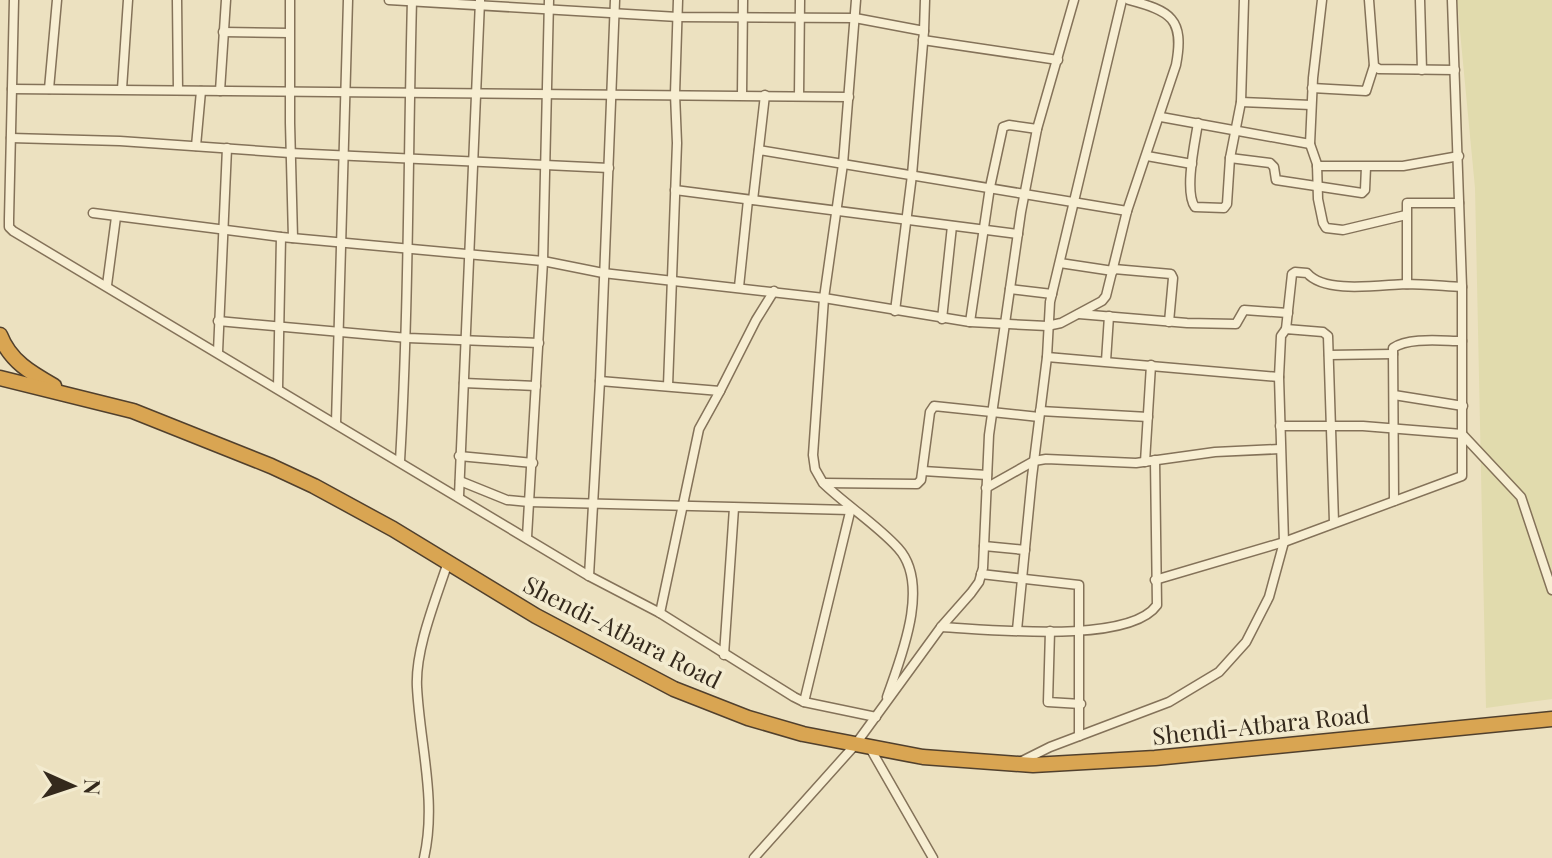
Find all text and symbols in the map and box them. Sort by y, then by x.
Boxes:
street label: Shendi-Atbara Road [518,567,727,695]
street label: Shendi-Atbara Road [1151,697,1371,751]
north arrow [32,746,112,826]
text: N [78,778,108,796]

